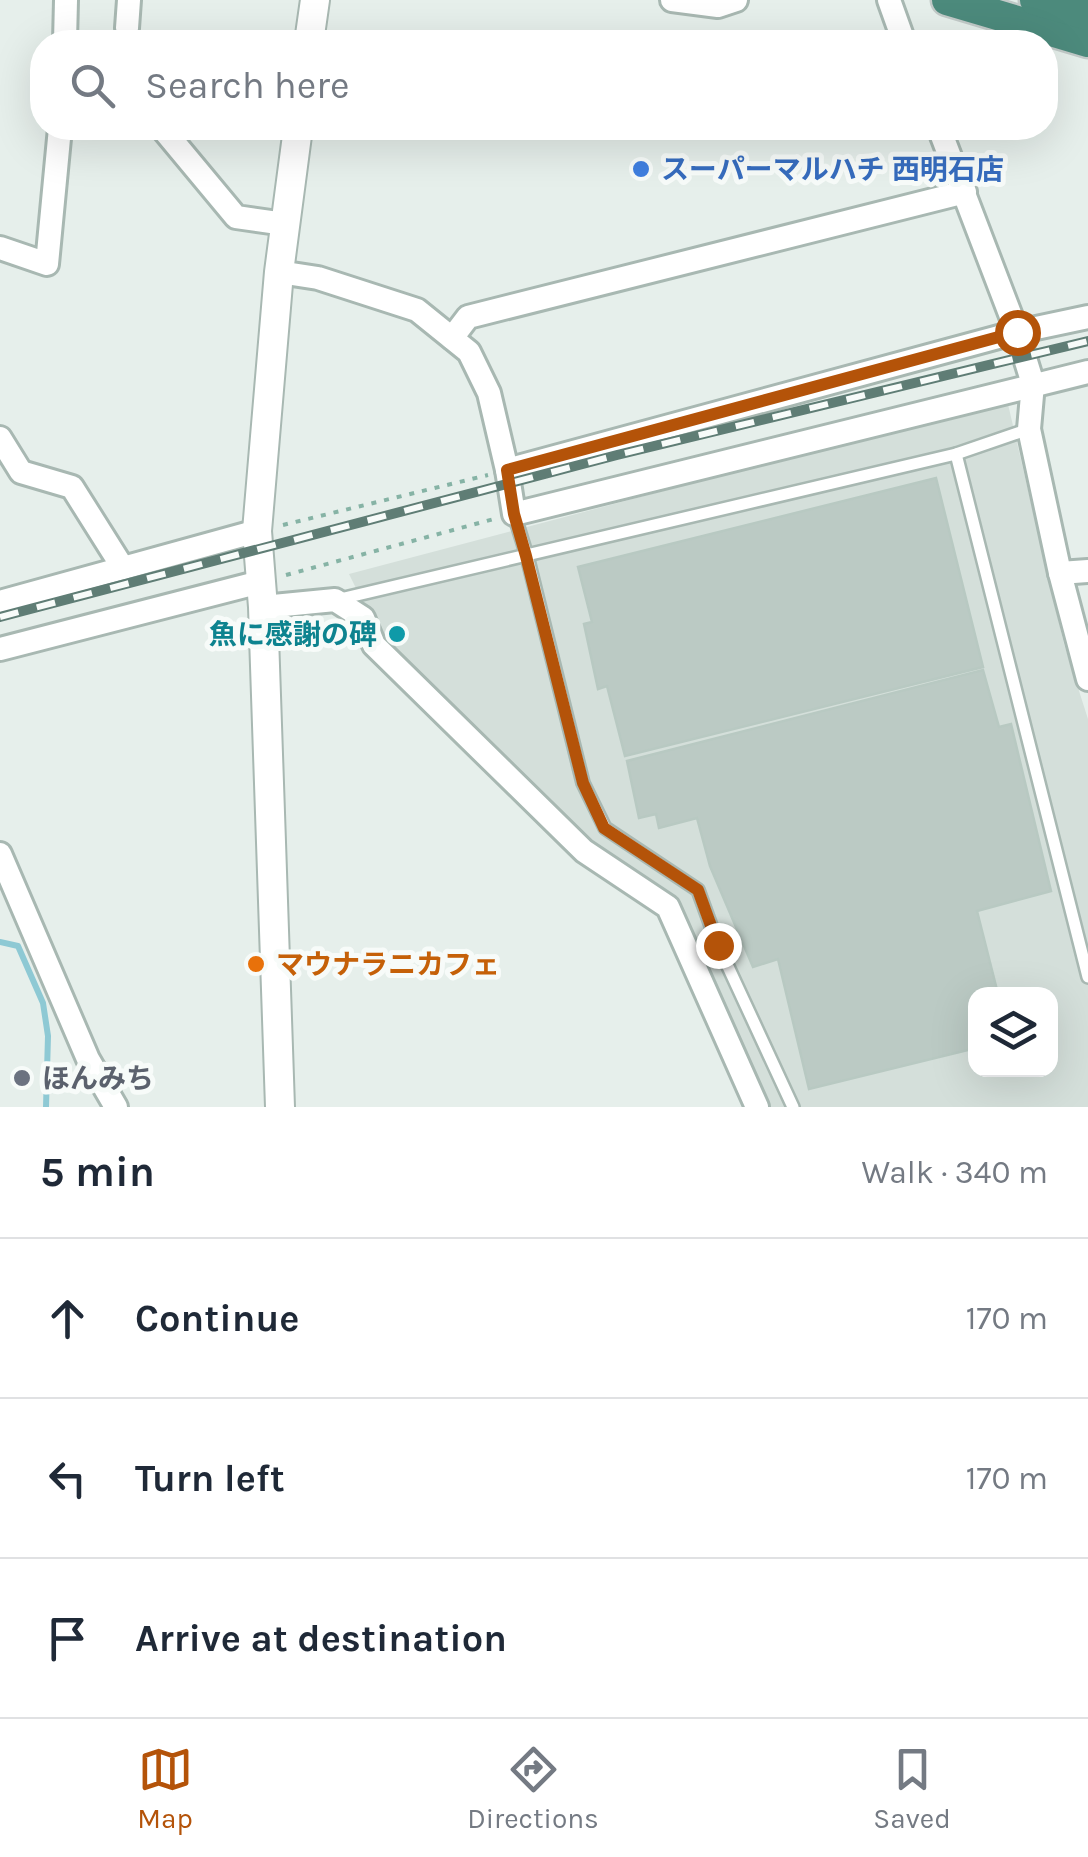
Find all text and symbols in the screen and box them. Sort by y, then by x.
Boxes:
search box [30,30,1058,140]
icon: search [65,58,120,113]
text: Search here [145,63,349,108]
place label: スーパーマルハチ 西明石店 [661,153,1004,186]
marker: スーパーマルハチ 西明石店 [630,158,652,180]
route start [995,310,1041,356]
place label: 魚に感謝の碑 [209,618,377,651]
marker: 魚に感謝の碑 [386,623,408,645]
route end [696,923,742,969]
place label: マウナラニカフェ [276,948,500,981]
marker: マウナラニカフェ [245,953,267,975]
map controls [968,987,1058,1077]
button: layers [968,987,1058,1077]
place label: ほんみち [42,1062,154,1095]
marker: ほんみち [11,1067,33,1089]
text: 5 min [40,1147,155,1197]
text: Walk · 340 m [862,1154,1048,1191]
icon: ahead [40,1291,95,1346]
text: Continue [135,1296,299,1341]
text: 170 m [966,1300,1048,1337]
icon: left [40,1451,95,1506]
text: Turn left [135,1456,285,1501]
text: 170 m [966,1460,1048,1497]
icon: arrive [40,1611,95,1666]
text: Arrive at destination [135,1616,507,1661]
tab: Map [137,1742,193,1835]
tab: Directions [467,1742,599,1835]
tab: Saved [873,1742,951,1835]

